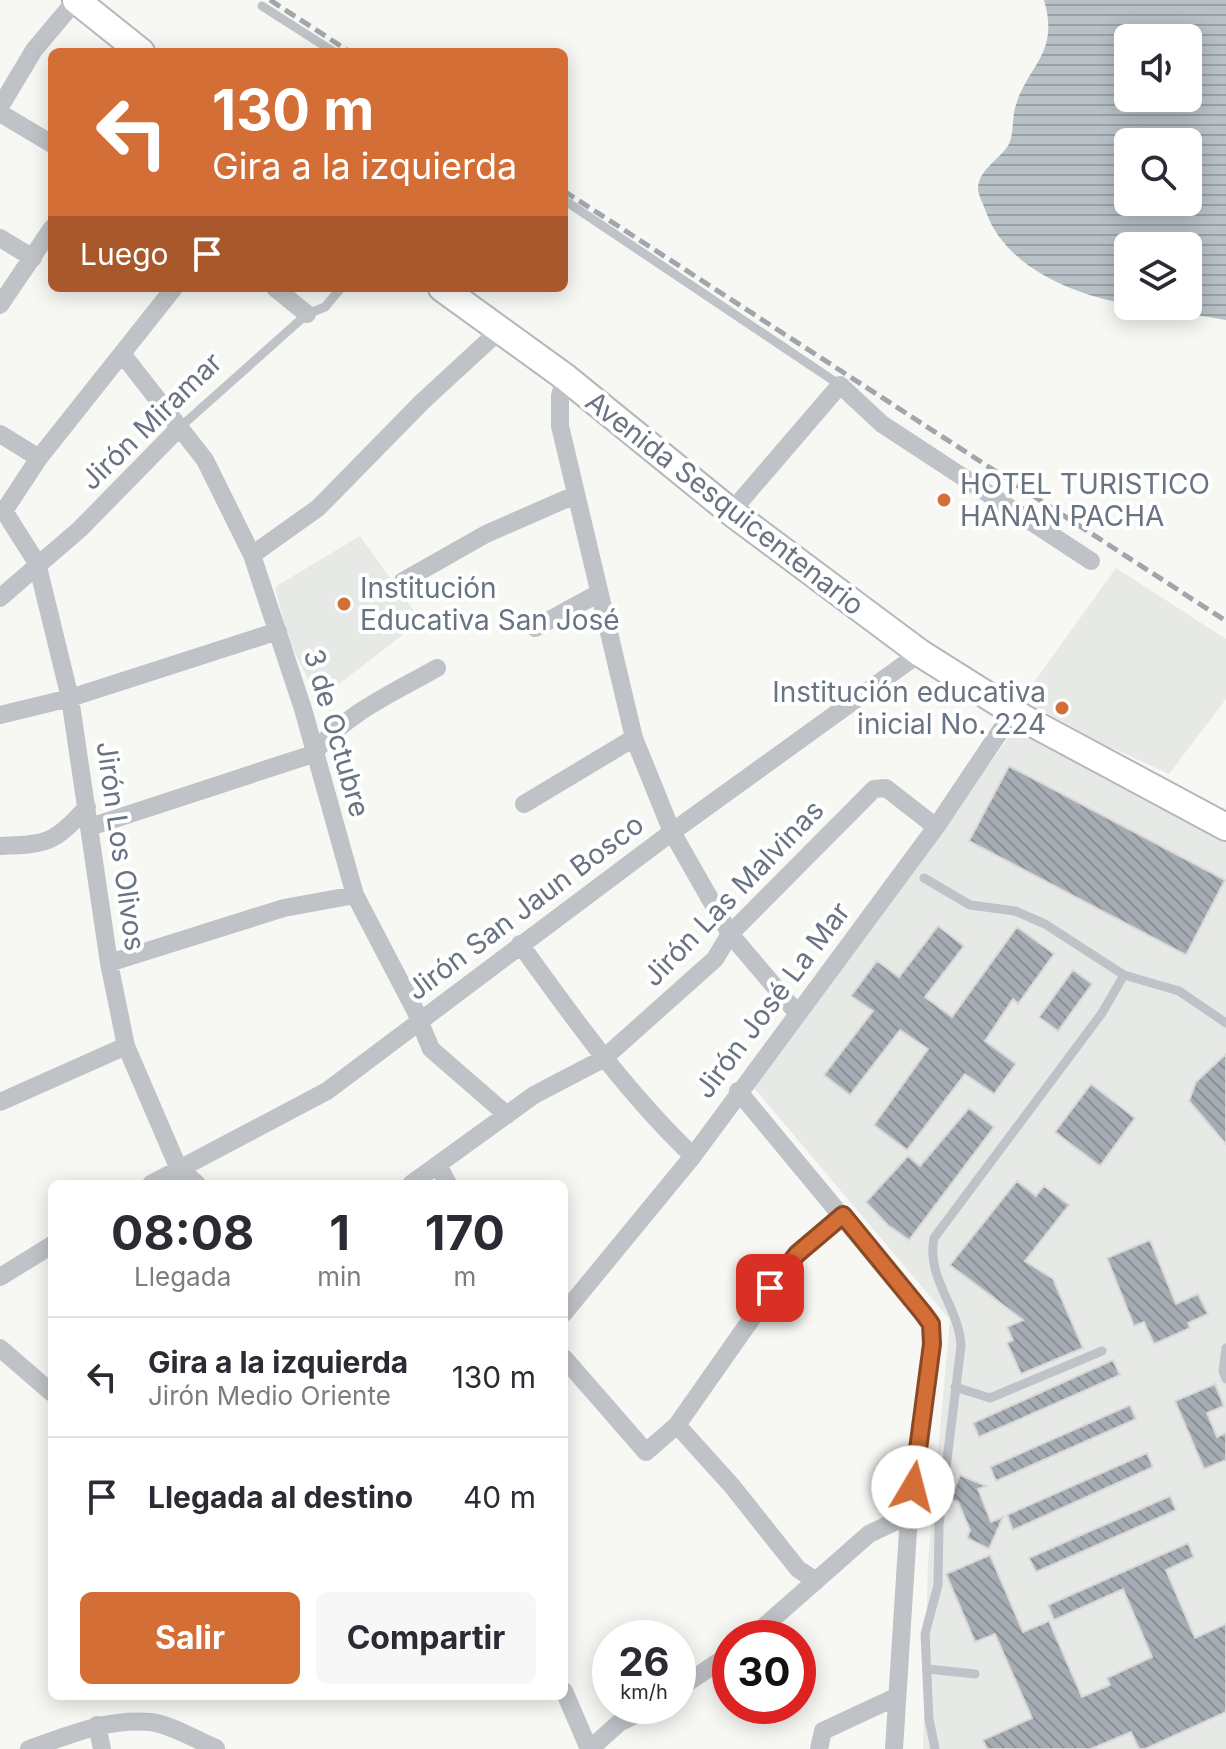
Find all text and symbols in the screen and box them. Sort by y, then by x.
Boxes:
map controls [1114,24,1202,320]
button: sound [1114,24,1202,112]
text: 130 m [212,76,374,144]
icon: left [80,80,184,184]
button: search [1114,128,1202,216]
text: Gira a la izquierda [212,144,517,188]
icon: arrive [185,232,229,276]
button: layers [1114,232,1202,320]
text: Luego [80,236,169,272]
street label: Jirón Miramar [73,345,229,497]
street label: Avenida Sesquicentenario [579,384,871,622]
place label: HOTEL TURISTICO HANAN PACHA [960,467,1210,533]
marker: HOTEL TURISTICO HANAN PACHA [935,491,953,509]
place label: Institución Educativa San José [360,571,620,637]
marker: Institución Educativa San José [335,595,353,613]
street label: 3 de Octubre [297,645,377,821]
place label: Institución educativa inicial No. 224 [772,675,1046,741]
marker: Institución educativa inicial No. 224 [1053,699,1071,717]
street label: Jirón Los Olivos [89,739,153,953]
street label: Jirón Las Malvinas [635,793,831,993]
street label: Jirón San Jaun Bosco [400,807,650,1007]
street label: Jirón José La Mar [687,895,857,1105]
text: 08:08 [111,1203,254,1262]
text: 1 [329,1203,350,1262]
text: 170 [425,1203,505,1262]
pin [736,1254,804,1322]
text: Llegada [134,1261,231,1292]
text: min [317,1261,362,1292]
text: m [453,1261,476,1292]
icon: arrive [748,1266,792,1310]
text: Gira a la izquierda [148,1344,408,1380]
icon: left [80,1355,124,1399]
text: 130 m [452,1359,536,1395]
text: Jirón Medio Oriente [148,1380,391,1411]
position arrow [871,1445,955,1529]
icon: arrive [80,1475,124,1519]
text: Llegada al destino [148,1479,413,1515]
text: 40 m [463,1479,536,1515]
button: Salir [80,1592,300,1684]
button: Compartir [316,1592,536,1684]
speed limit sign: 30 [712,1620,816,1724]
text: 26 [618,1637,670,1686]
text: km/h [620,1680,668,1704]

